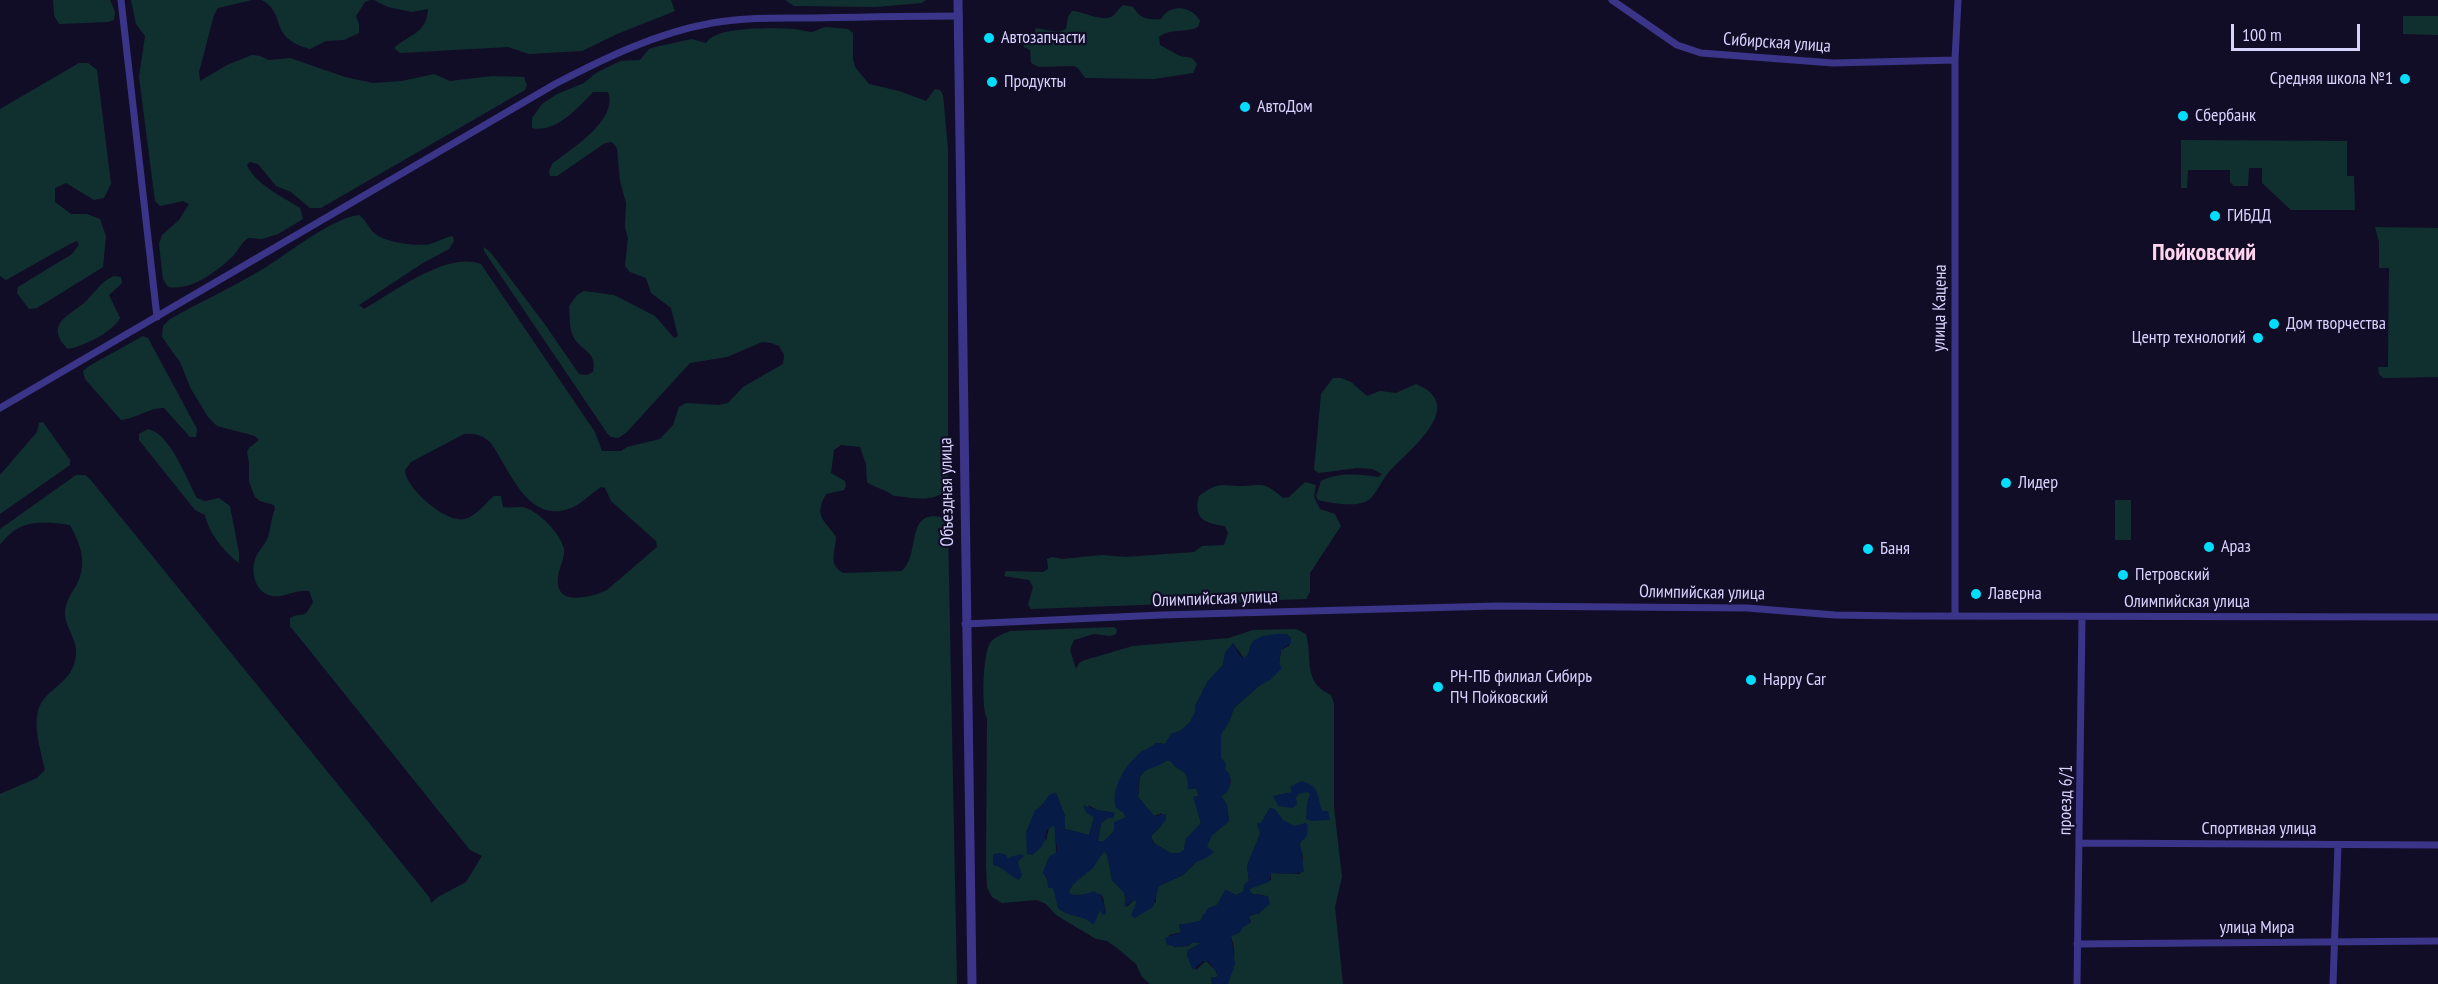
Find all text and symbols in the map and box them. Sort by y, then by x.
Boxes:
scale bar [2234,12,2363,50]
text: 100 m [2242,23,2282,46]
place label: Автозапчасти [1001,27,1086,49]
street label: Сибирская улица [1722,28,1832,58]
marker: Автозапчасти [982,31,996,45]
place label: Средняя школа №1 [2270,68,2393,90]
place label: Продукты [1004,71,1066,93]
marker: Средняя школа №1 [2398,72,2412,86]
marker: Продукты [985,75,999,89]
place label: АвтоДом [1257,96,1313,118]
marker: АвтоДом [1238,100,1252,114]
place label: Сбербанк [2195,105,2256,127]
marker: Сбербанк [2176,109,2190,123]
place label: ГИБДД [2227,205,2271,227]
marker: ГИБДД [2208,209,2222,223]
district label: Пойковский [2152,239,2256,267]
street label: улица Кацена [1928,264,1952,352]
place label: Дом творчества [2286,313,2386,335]
marker: Дом творчества [2267,317,2281,331]
place label: Центр технологий [2132,327,2246,349]
marker: Центр технологий [2251,331,2265,345]
street label: Объездная улица [935,437,959,547]
place label: Лидер [2018,472,2058,494]
marker: Лидер [1999,476,2013,490]
place label: Араз [2221,536,2251,558]
place label: Баня [1880,538,1910,560]
marker: Араз [2202,540,2216,554]
marker: Баня [1861,542,1875,556]
place label: Петровский [2135,564,2210,586]
marker: Петровский [2116,568,2130,582]
street label: Олимпийская улица [1639,581,1765,605]
place label: Лаверна [1988,583,2042,605]
street label: Олимпийская улица [1152,586,1278,612]
marker: Лаверна [1969,587,1983,601]
street label: Олимпийская улица [2124,591,2250,613]
place label: РН-ПБ филиал Сибирь ПЧ Пойковский [1450,666,1592,708]
place label: Happy Car [1763,669,1826,691]
marker: Happy Car [1744,673,1758,687]
marker: РН-ПБ филиал Сибирь ПЧ Пойковский [1431,680,1445,694]
street label: проезд 6/1 [2055,765,2077,835]
street label: Спортивная улица [2201,818,2317,840]
street label: улица Мира [2219,917,2295,939]

